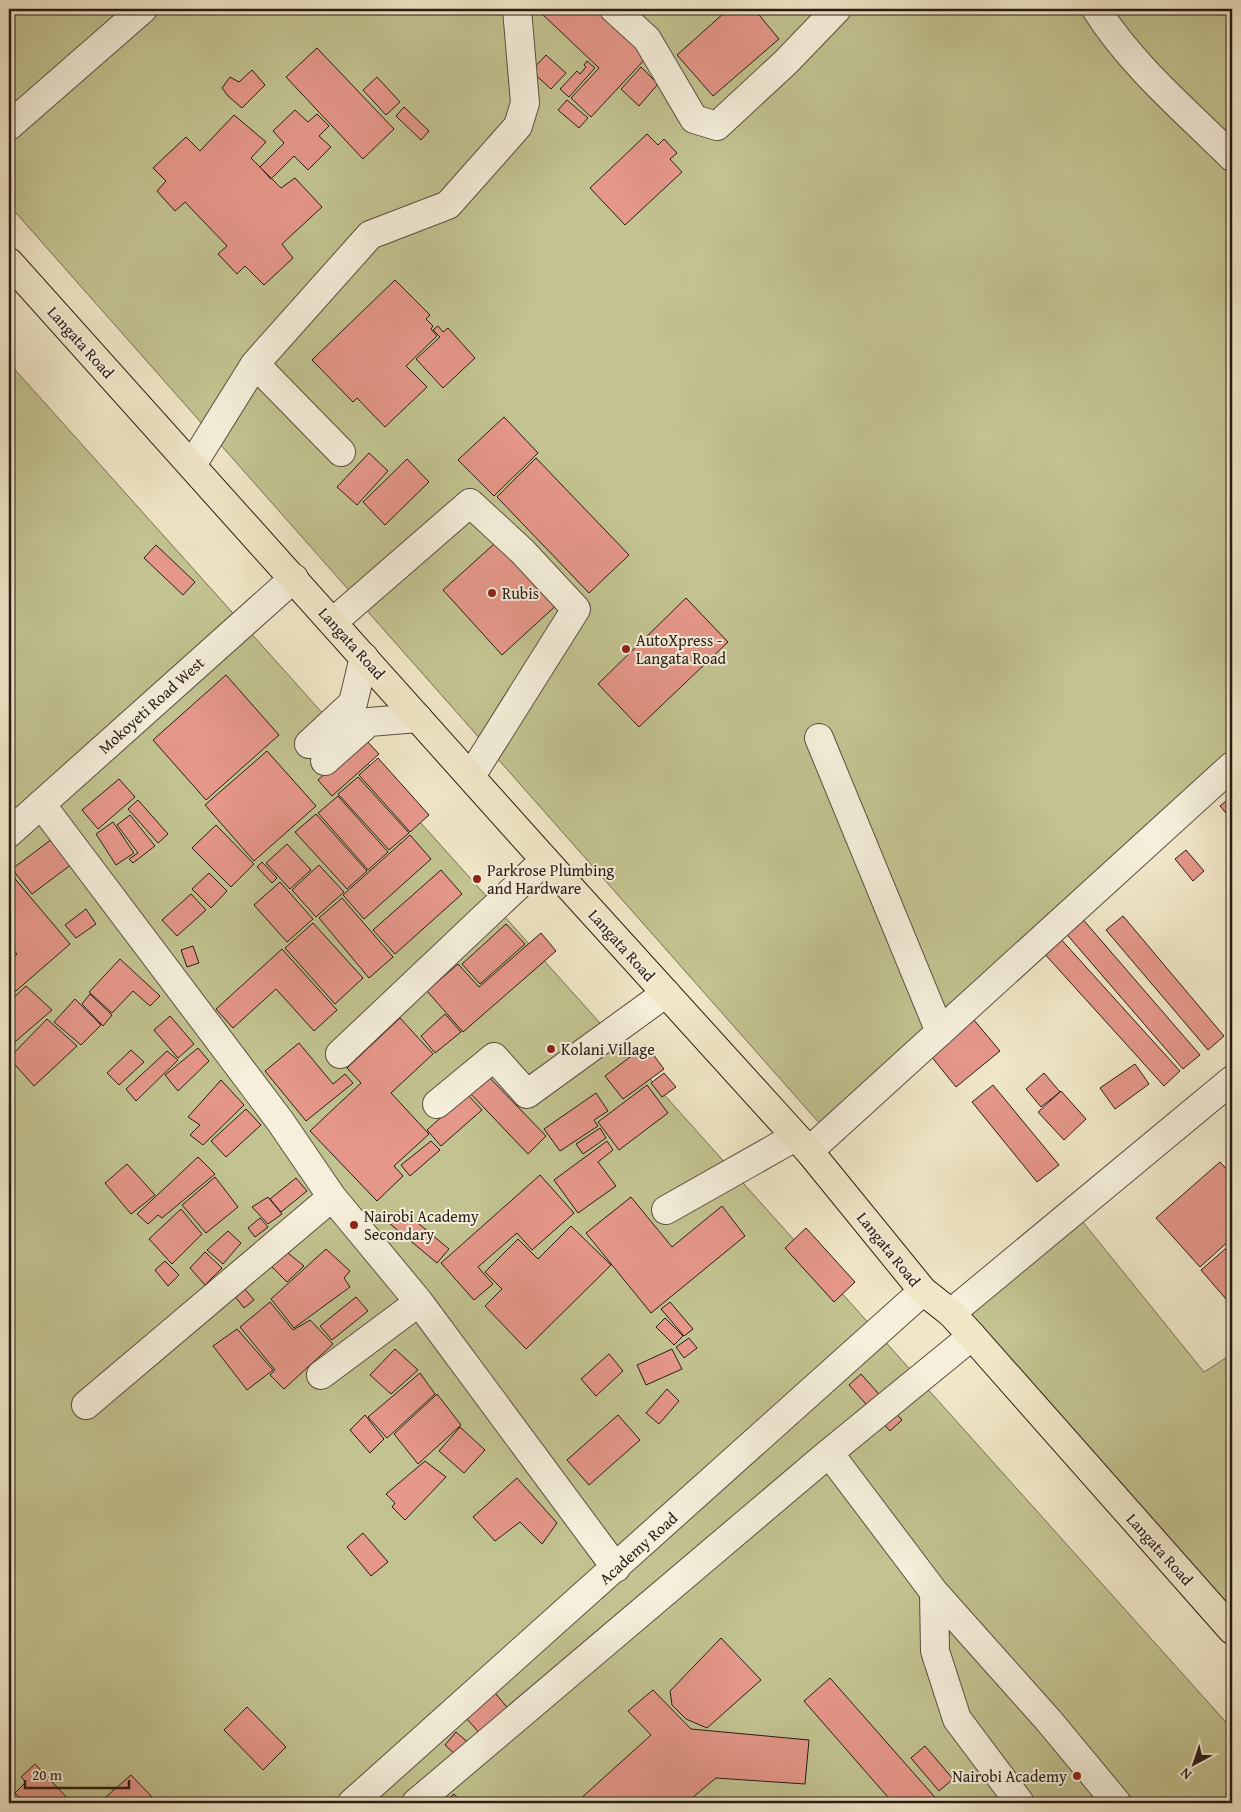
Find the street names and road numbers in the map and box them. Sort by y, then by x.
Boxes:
street label: Langata Road [42,300,120,384]
street label: Langata Road [313,601,391,685]
street label: Mokoyeti Road West [93,650,210,759]
street label: Langata Road [583,903,661,987]
street label: Langata Road [851,1206,927,1292]
street label: Academy Road [593,1506,683,1590]
street label: Langata Road [1121,1507,1199,1591]

